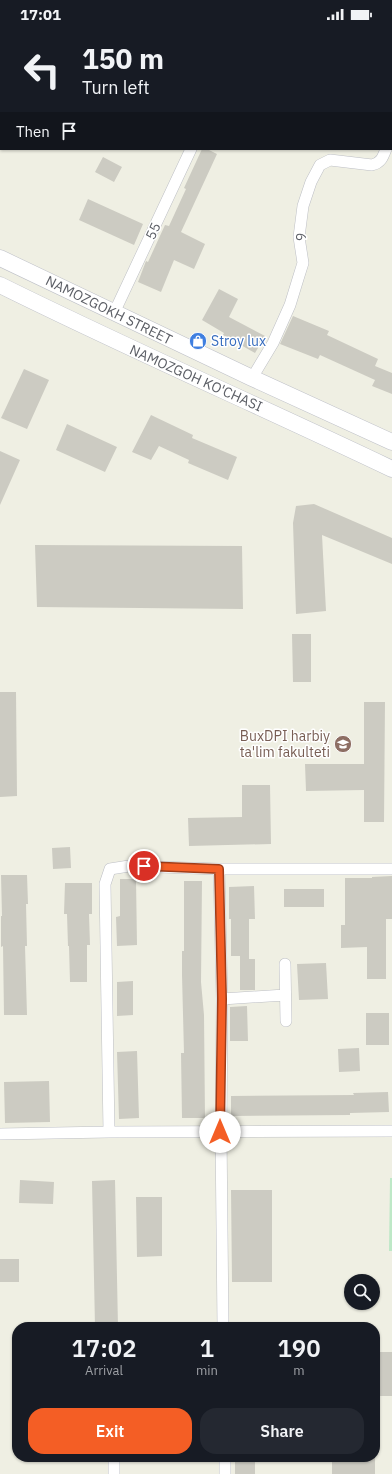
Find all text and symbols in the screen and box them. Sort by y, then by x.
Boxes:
text: 17:01 [20,5,61,24]
text: 150 m [82,40,164,77]
icon: left [16,44,68,96]
text: Turn left [82,76,150,99]
icon: arrive [58,120,80,142]
text: Then [16,122,50,141]
street label: 55 [141,220,165,242]
street label: 9 [292,233,310,241]
street label: NAMOZGOKH STREET [43,271,175,349]
shop icon: Stroy lux [188,331,208,351]
place label: Stroy lux [211,332,266,350]
street label: NAMOZGOH KO'CHASI [127,341,265,415]
place label: BuxDPI harbiy ta'lim fakulteti [240,727,330,761]
school or university icon: BuxDPI harbiy ta'lim fakulteti [333,734,353,754]
pin [127,849,161,883]
icon: arrive [133,855,155,877]
position arrow [199,1111,241,1153]
map controls [344,1274,380,1310]
button: search [344,1274,380,1310]
text: 17:02 [71,1332,137,1364]
text: 1 [200,1332,214,1364]
text: 190 [277,1332,321,1364]
text: Arrival [85,1362,123,1379]
text: min [196,1362,218,1379]
text: m [293,1362,305,1379]
button: Exit [28,1408,192,1454]
button: Share [200,1408,364,1454]

